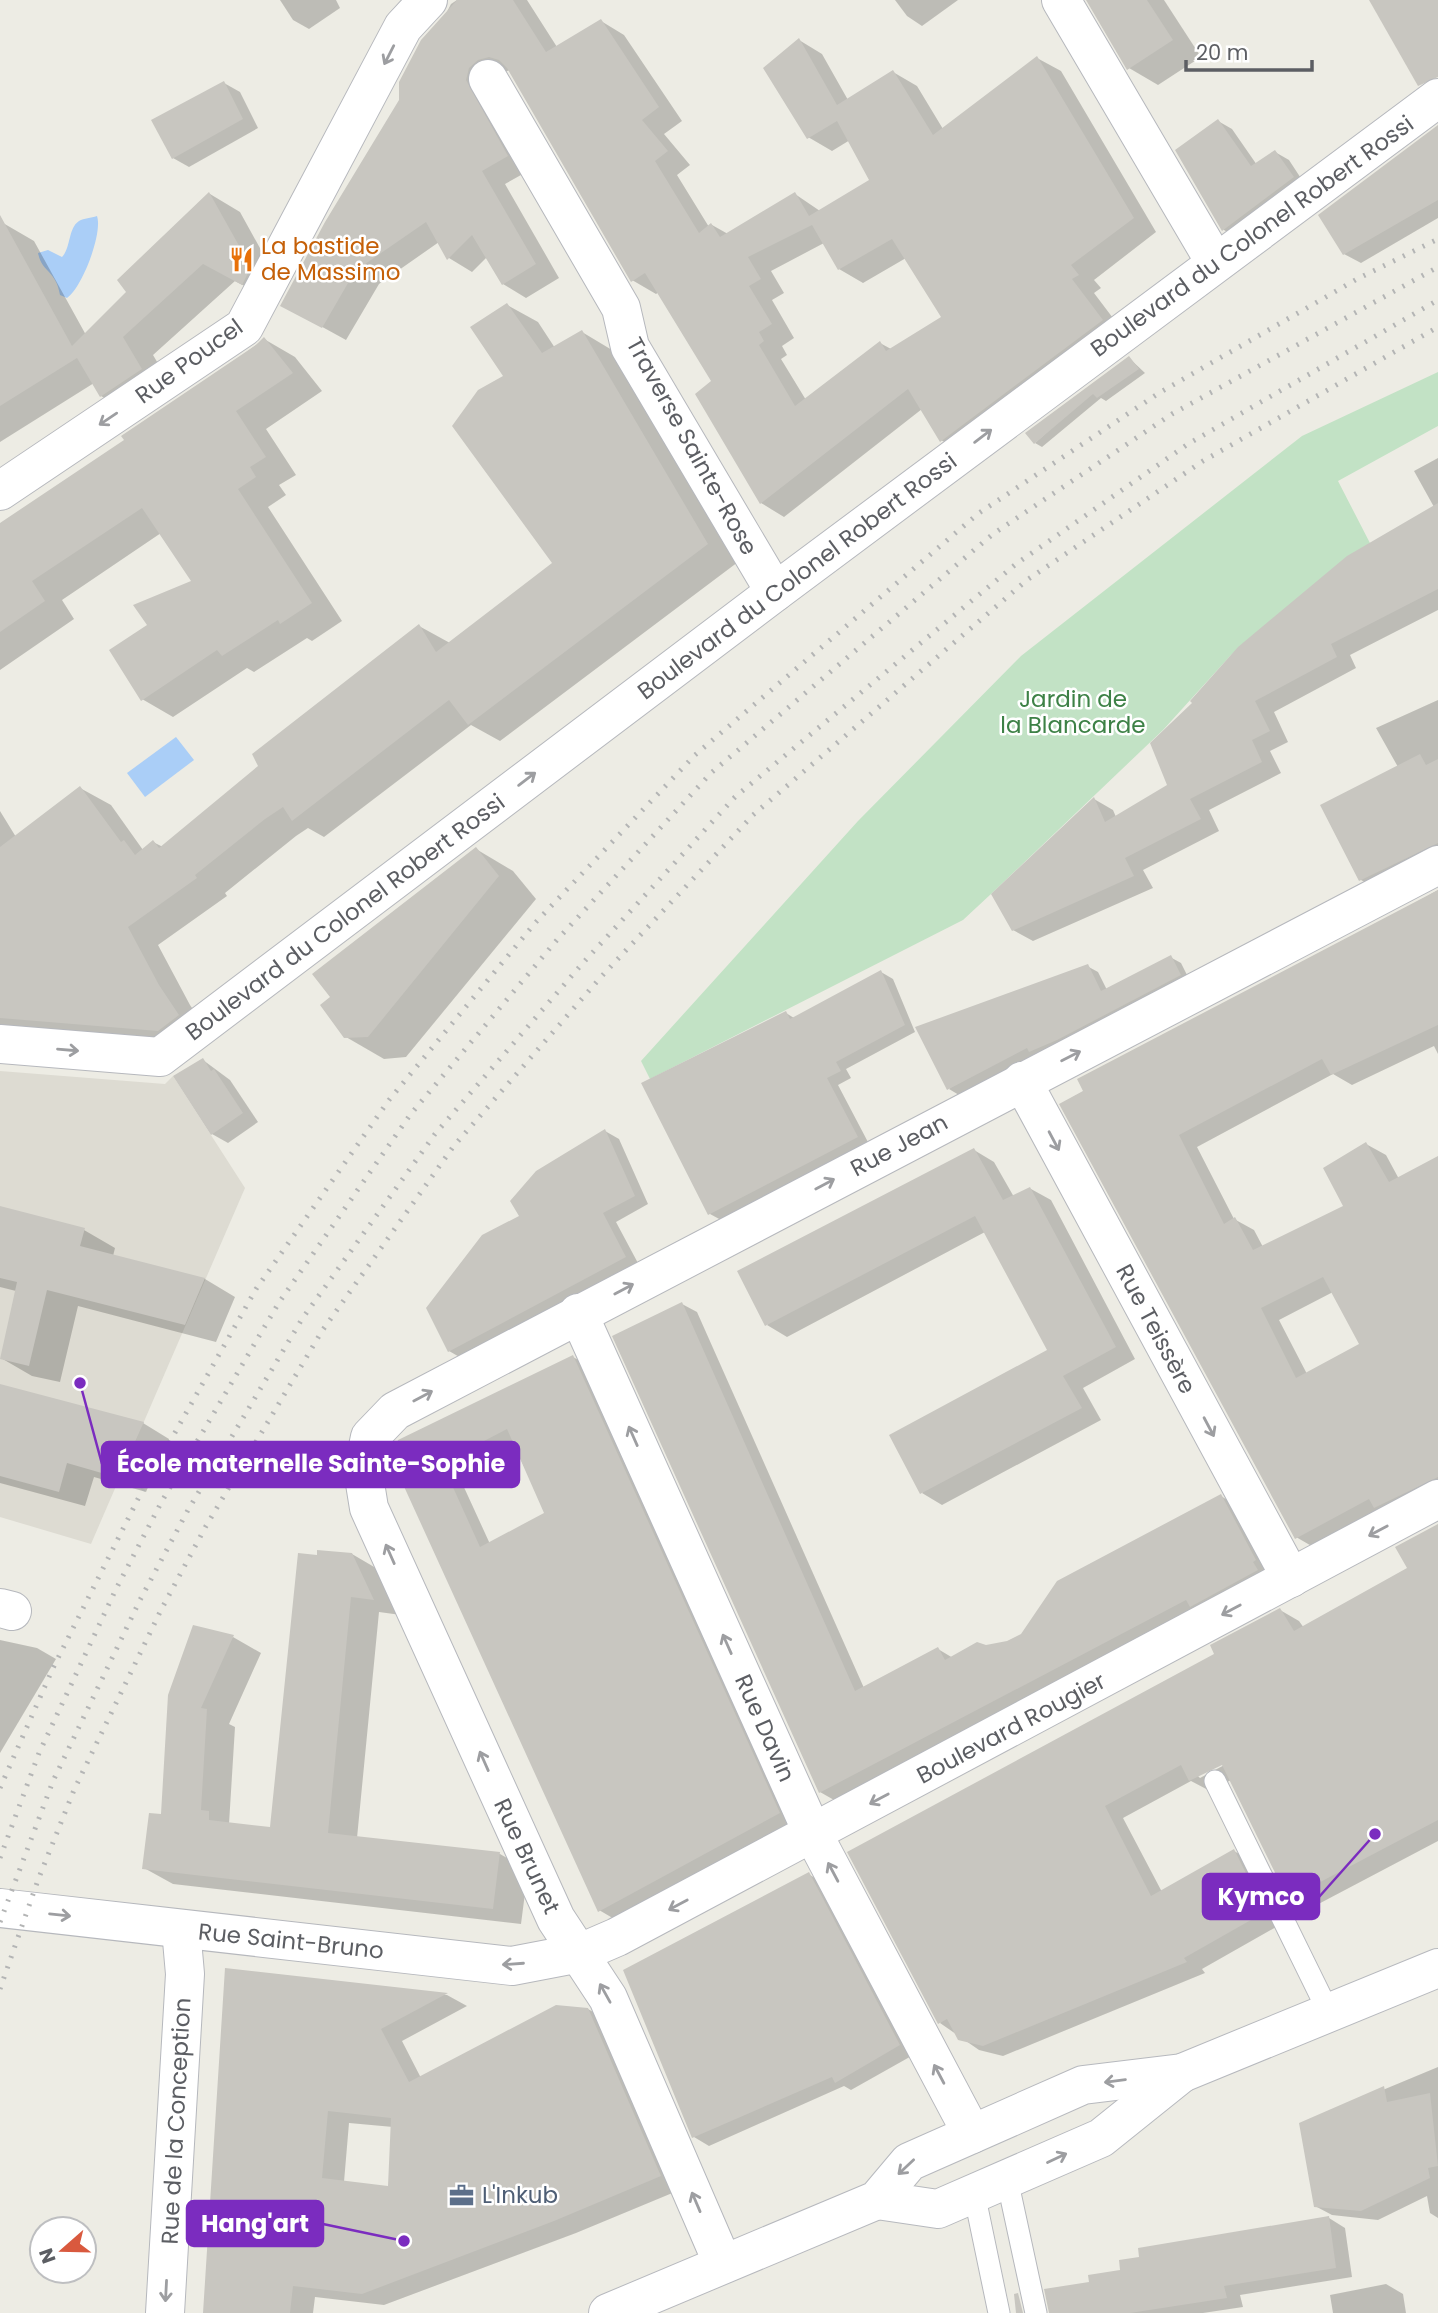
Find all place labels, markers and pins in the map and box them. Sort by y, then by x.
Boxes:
place label: La bastide de Massimo [261,230,400,288]
restaurant icon: La bastide de Massimo [227,245,255,273]
callout: École maternelle Sainte-Sophie [102,1442,519,1487]
callout: Kymco [1203,1874,1319,1919]
place label: L'Inkub [482,2179,558,2211]
office icon: L'Inkub [448,2181,476,2209]
callout: Hang'art [187,2201,323,2246]

